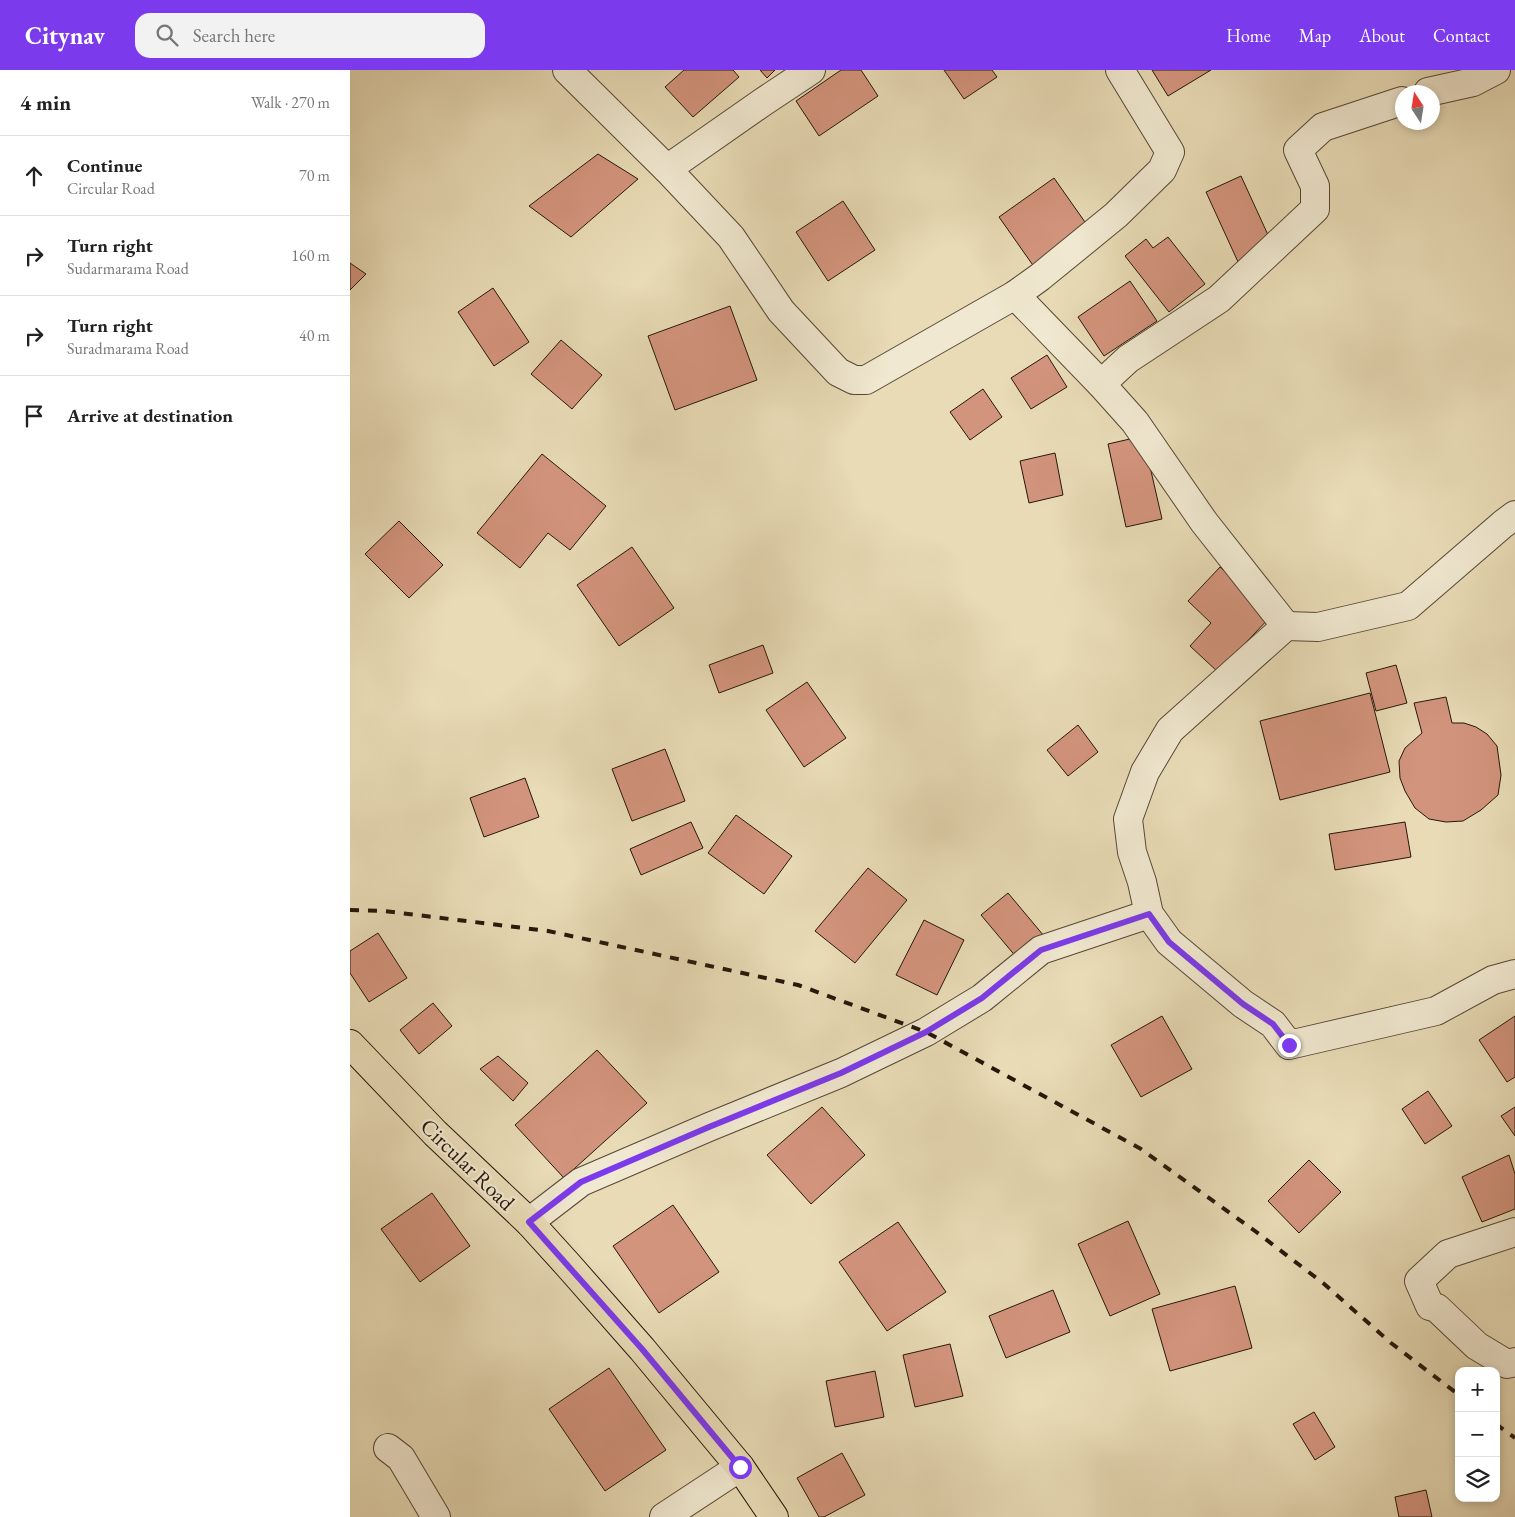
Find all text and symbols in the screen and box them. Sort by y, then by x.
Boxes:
search box [135,13,485,58]
text: Citynav [25,20,105,51]
icon: search [153,21,181,49]
text: Search here [193,23,275,48]
text: Home [1226,24,1271,47]
text: Map [1299,24,1331,47]
text: About [1359,24,1405,47]
text: Contact [1433,24,1490,47]
north arrow [1395,85,1440,130]
text: 4 min [20,89,71,116]
text: Walk · 270 m [251,92,330,113]
text: Continue [67,153,142,178]
icon: ahead [20,162,48,190]
text: 70 m [299,165,330,186]
text: Circular Road [67,178,155,199]
text: Turn right [67,233,153,258]
icon: right [20,242,48,270]
text: 160 m [291,245,330,266]
text: Sudarmarama Road [67,258,189,279]
text: Turn right [67,313,153,338]
icon: right [20,322,48,350]
text: 40 m [299,325,330,346]
text: Suradmarama Road [67,338,189,359]
icon: arrive [20,402,48,430]
text: Arrive at destination [67,403,233,428]
route end [1278,1034,1301,1057]
street label: Circular Road [414,1112,522,1217]
map controls [1455,1367,1500,1502]
button: + [1455,1367,1500,1412]
button: − [1455,1412,1500,1457]
route start [729,1456,752,1479]
button: layers [1455,1457,1500,1502]

